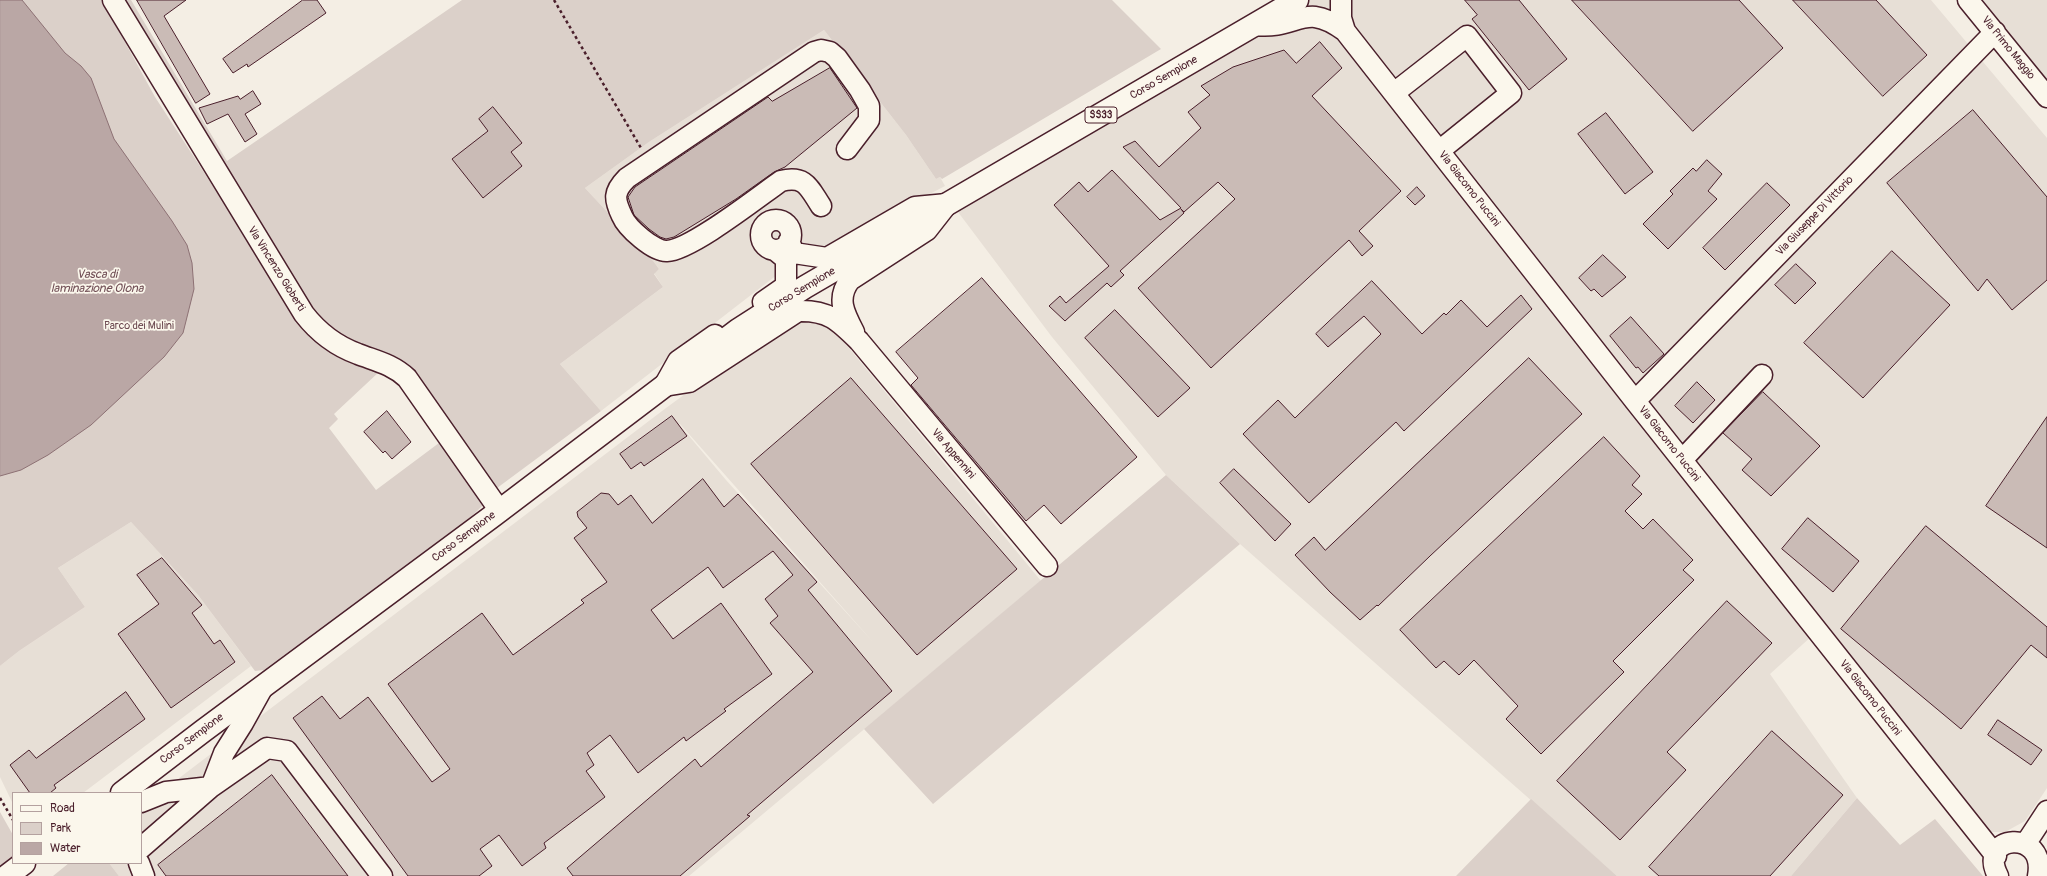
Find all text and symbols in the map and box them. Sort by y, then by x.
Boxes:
street label: Via Primo Maggio [1978,14,2038,82]
street label: Corso Sempione [1128,53,1200,103]
road number: SS33 [1085,107,1117,123]
street label: Via Giacomo Puccini [1435,149,1503,229]
street label: Via Giuseppe Di Vittorio [1774,173,1856,259]
street label: Via Vincenzo Gioberti [244,224,308,314]
street label: Corso Sempione [766,265,838,315]
water label: Vasca di laminazione Olona [51,268,143,296]
park label: Parco dei Mulini [104,319,174,333]
street label: Via Giacomo Puccini [1635,404,1703,484]
street label: Via Appennini [928,426,978,482]
street label: Corso Sempione [430,509,498,565]
street label: Via Giacomo Puccini [1836,658,1904,738]
street label: Corso Sempione [158,711,226,767]
legend [12,792,142,864]
text: Road [50,801,75,816]
text: Park [50,821,71,836]
text: Water [50,841,81,856]

